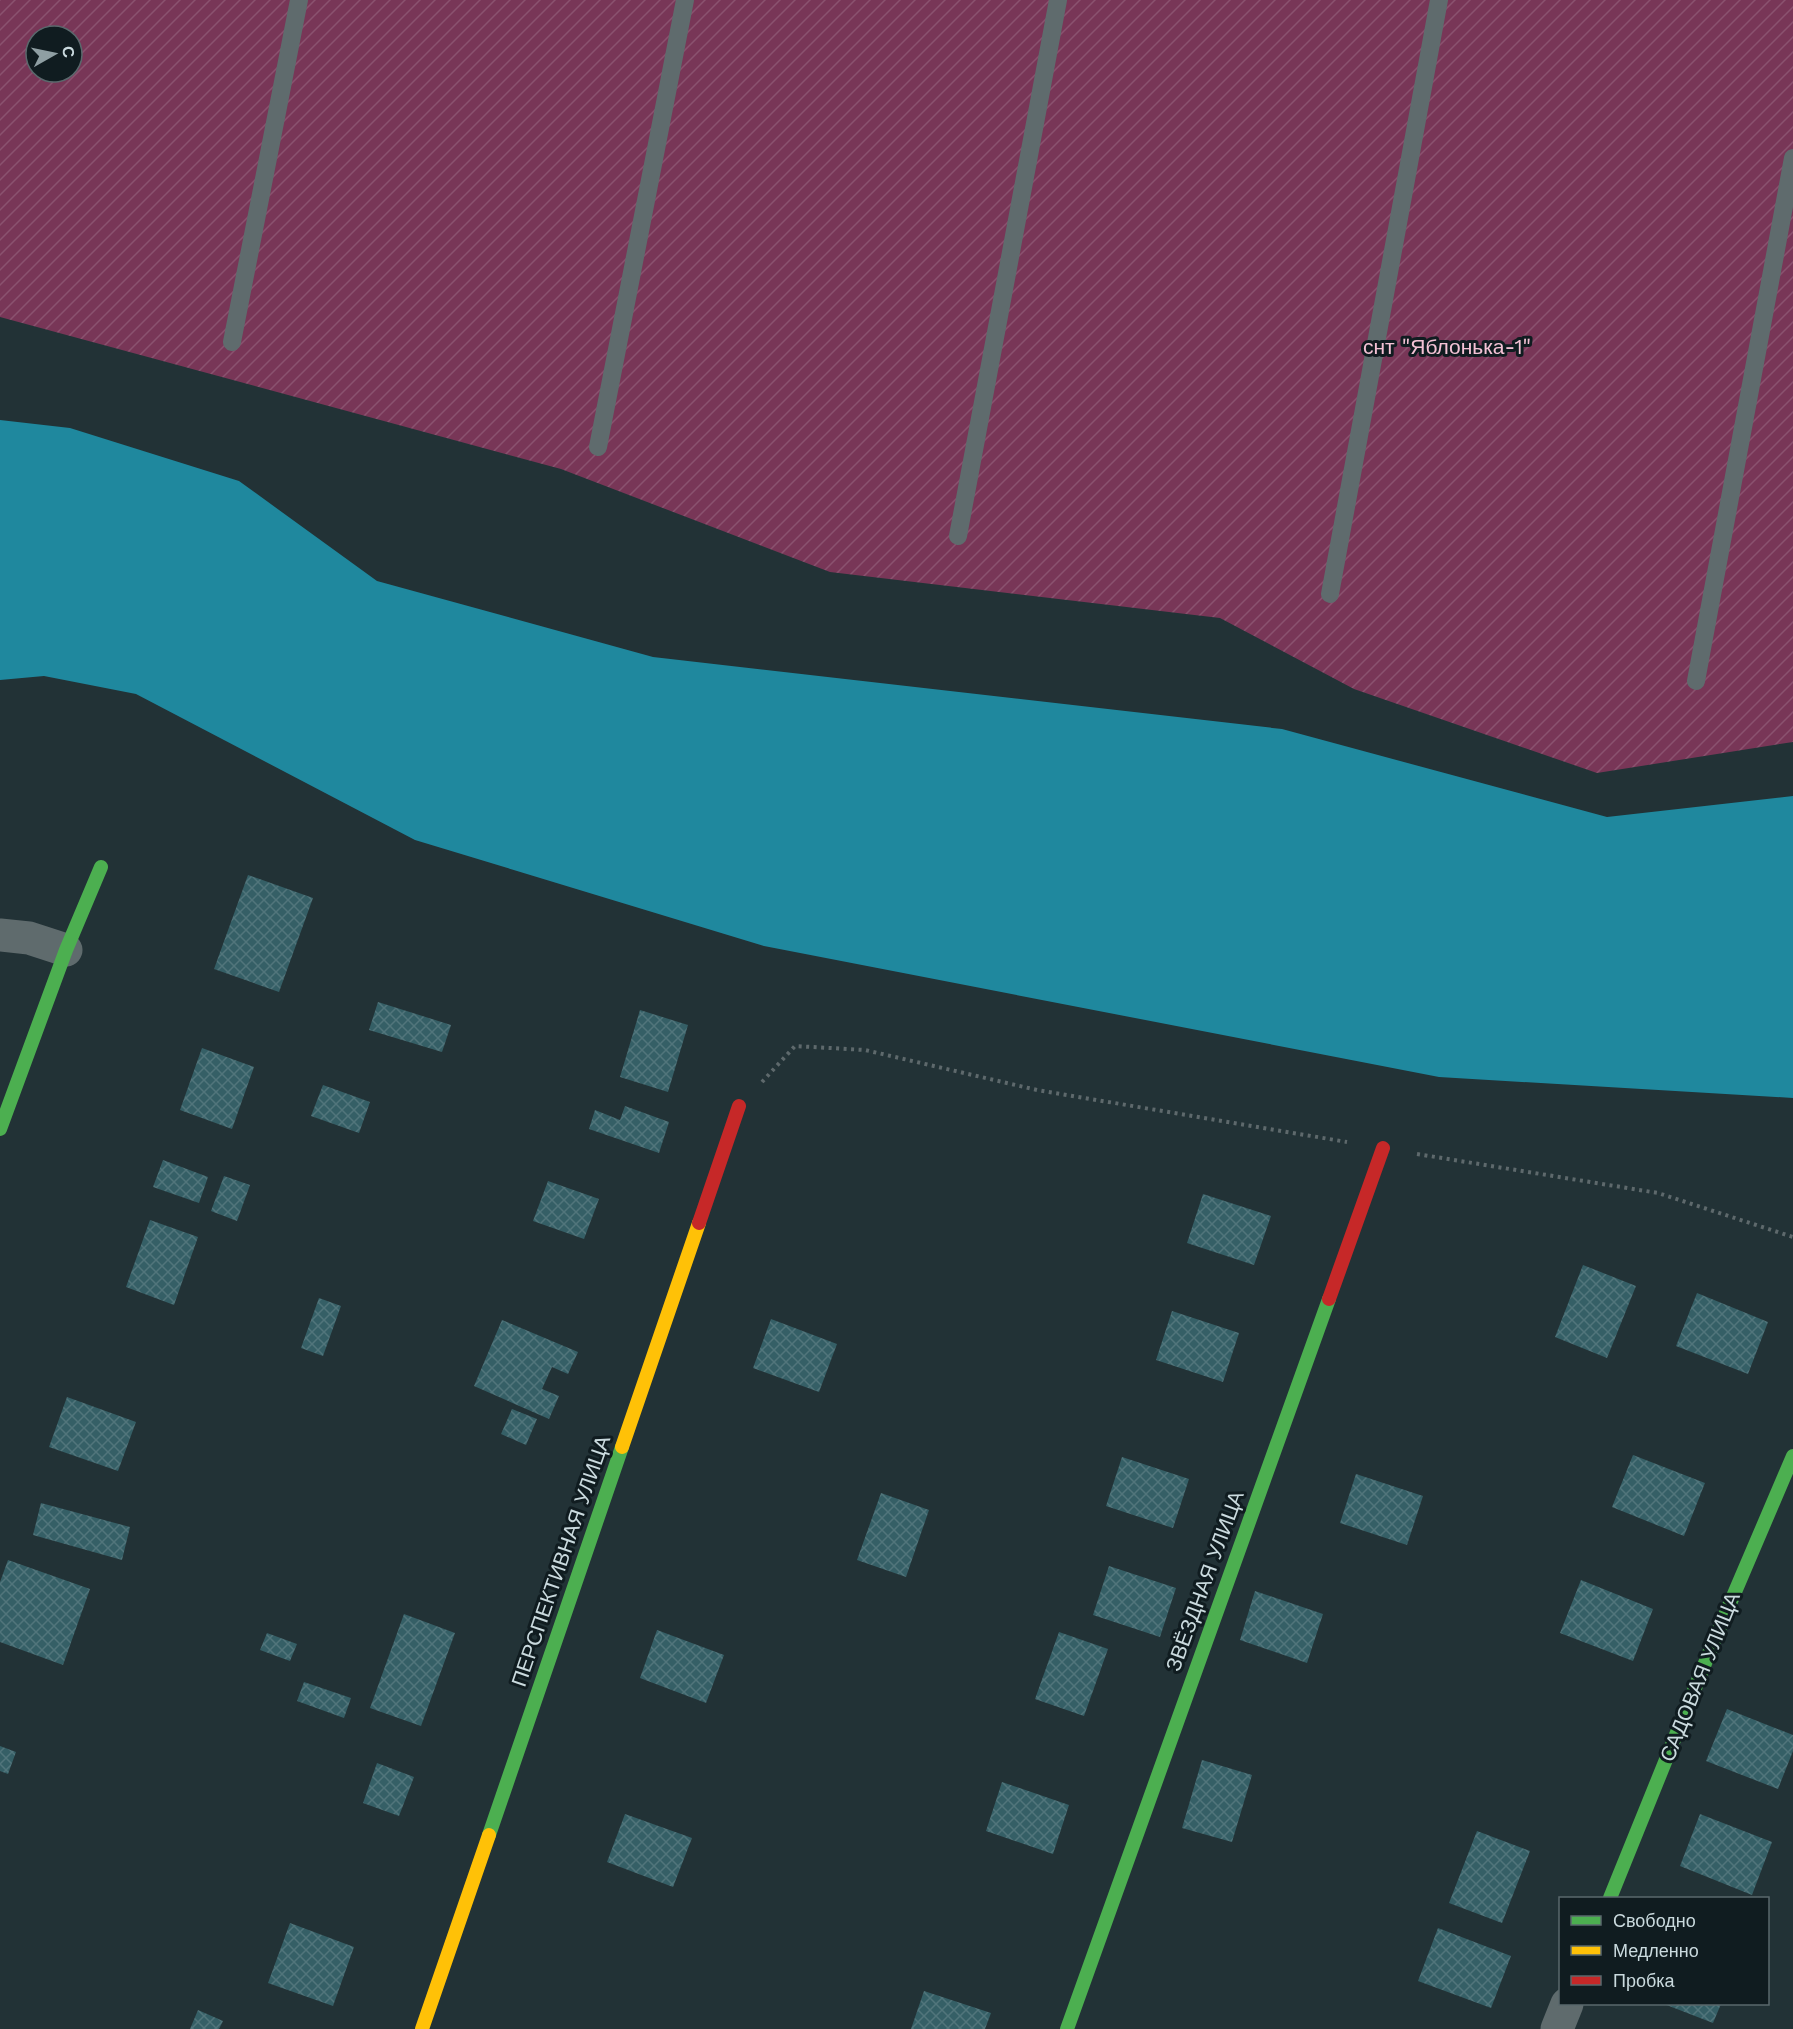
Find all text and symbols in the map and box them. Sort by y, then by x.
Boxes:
north arrow [24,24,84,84]
text: С [58,45,79,59]
park label: снт "Яблонька-1" [1363,334,1531,359]
street label: ПЕРСПЕКТИВНАЯ УЛИЦА [506,1432,615,1690]
street label: ЗВЁЗДНАЯ УЛИЦА [1160,1487,1249,1674]
street label: САДОВАЯ УЛИЦА [1654,1588,1745,1765]
legend [1559,1897,1769,2005]
text: Свободно [1613,1910,1696,1931]
text: Медленно [1613,1940,1699,1961]
text: Пробка [1613,1970,1676,1991]

